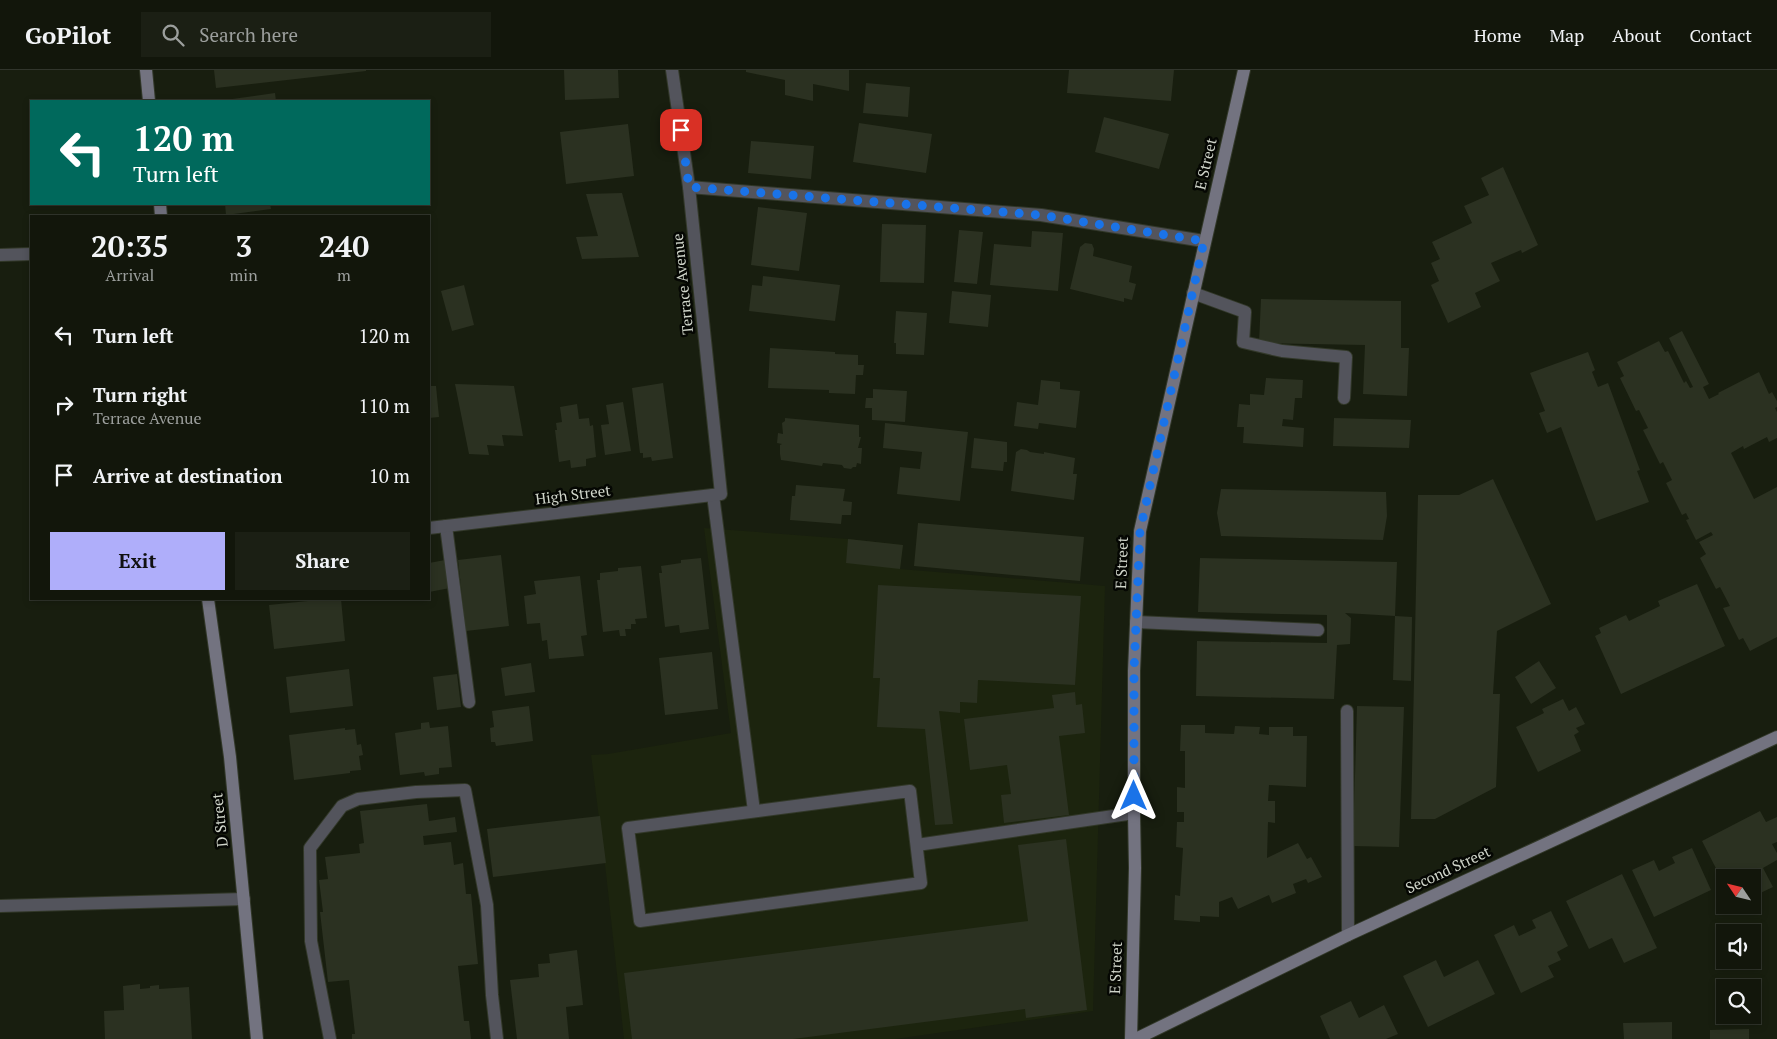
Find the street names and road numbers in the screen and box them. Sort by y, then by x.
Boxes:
street label: E Street [1189,136,1221,192]
street label: Terrace Avenue [667,232,697,336]
street label: High Street [534,479,612,509]
street label: E Street [1110,536,1132,590]
street label: D Street [206,792,232,848]
street label: Second Street [1402,841,1494,897]
street label: E Street [1104,941,1126,995]

